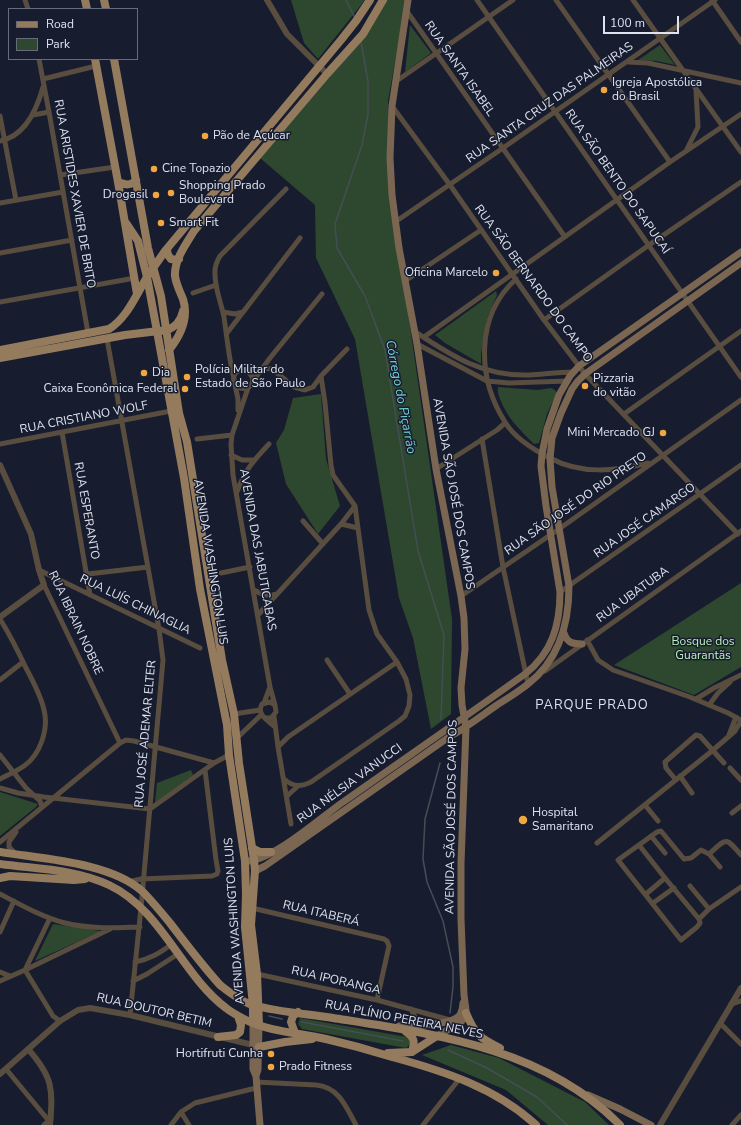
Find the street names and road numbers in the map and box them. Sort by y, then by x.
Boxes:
street label: RUA SANTA ISABEL [421,19,497,119]
street label: RUA SANTA CRUZ DAS PALMEIRAS [464,40,636,166]
street label: RUA ARISTIDES XAVIER DE BRITO [50,99,98,289]
street label: RUA SÃO BENTO DO SAPUCAÍ [561,107,673,257]
street label: RUA SÃO BERNARDO DO CAMPO [471,202,595,366]
street label: AVENIDA SÃO JOSÉ DOS CAMPOS [429,397,477,591]
street label: RUA CRISTIANO WOLF [19,398,149,438]
street label: RUA SÃO JOSÉ DO RIO PRETO [502,449,650,559]
street label: RUA ESPERANTO [70,461,102,561]
street label: AVENIDA DAS JABUTICABAS [236,468,278,632]
street label: AVENIDA WASHINGTON LUIS [190,478,230,646]
street label: RUA JOSÉ CAMARGO [591,481,699,561]
street label: RUA UBATUBA [594,564,672,626]
street label: RUA IBRAIN NOBRE [45,569,105,677]
street label: RUA LUÍS CHINAGLIA [77,572,193,638]
street label: RUA JOSÉ ADEMAR ELTER [132,660,160,808]
street label: AVENIDA SÃO JOSÉ DOS CAMPOS [443,720,461,914]
street label: RUA NÉLSIA VANUCCI [295,741,405,827]
street label: AVENIDA WASHINGTON LUIS [222,837,248,1005]
street label: RUA ITABERÁ [281,898,361,930]
street label: RUA IPORANGA [290,964,382,998]
street label: RUA DOUTOR BETIM [95,991,213,1031]
street label: RUA PLÍNIO PEREIRA NEVES [324,998,484,1042]

